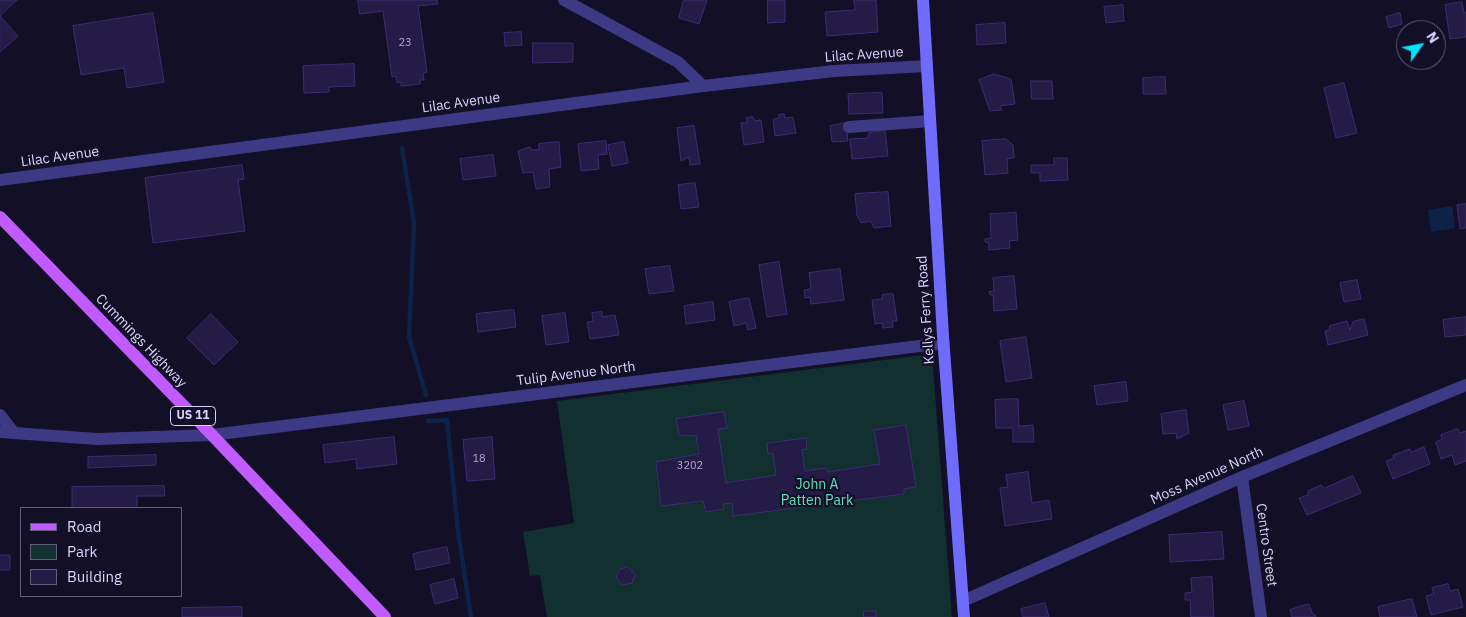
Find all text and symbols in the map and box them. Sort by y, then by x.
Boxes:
north arrow [1396,20,1446,70]
text: N [1422,28,1443,47]
house number: 23 [398,36,412,50]
street label: Lilac Avenue [824,44,904,66]
street label: Lilac Avenue [421,89,501,117]
street label: Lilac Avenue [20,143,100,171]
street label: Kellys Ferry Road [914,255,938,365]
street label: Cummings Highway [92,291,190,391]
street label: Tulip Avenue North [516,358,636,390]
road number: US 11 [170,406,216,426]
street label: Moss Avenue North [1148,444,1266,508]
house number: 18 [472,452,486,466]
house number: 3202 [677,459,703,473]
park label: John A Patten Park [781,477,853,510]
street label: Centro Street [1252,502,1280,588]
legend [20,507,182,597]
text: Road [67,517,102,536]
text: Park [67,542,97,561]
text: Building [67,567,122,586]

